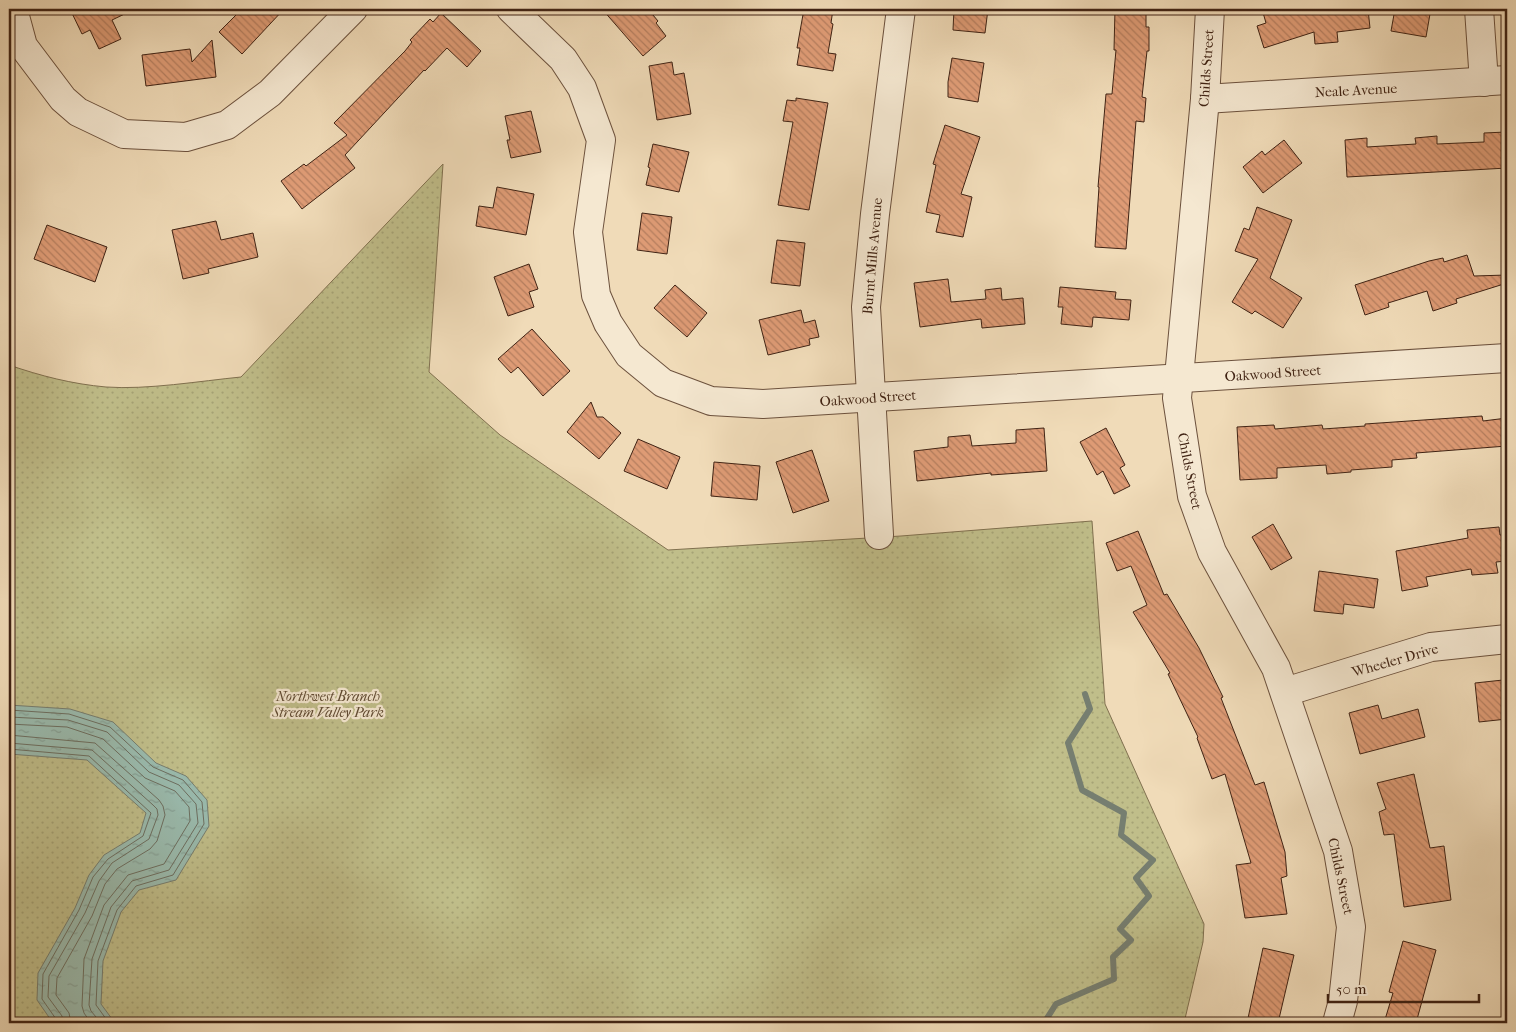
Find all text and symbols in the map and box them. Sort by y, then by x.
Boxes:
street label: Childs Street [1195,29,1218,108]
street label: Neale Avenue [1314,80,1398,101]
street label: Burnt Mills Avenue [859,197,886,315]
street label: Oakwood Street [1224,362,1322,385]
street label: Oakwood Street [819,387,917,410]
street label: Childs Street [1174,431,1205,511]
street label: Wheeler Drive [1349,640,1440,681]
park label: Northwest Branch Stream Valley Park [271,688,384,721]
street label: Childs Street [1324,836,1357,916]
scale bar [1328,972,1480,1004]
text: 50 m [1336,980,1367,998]

